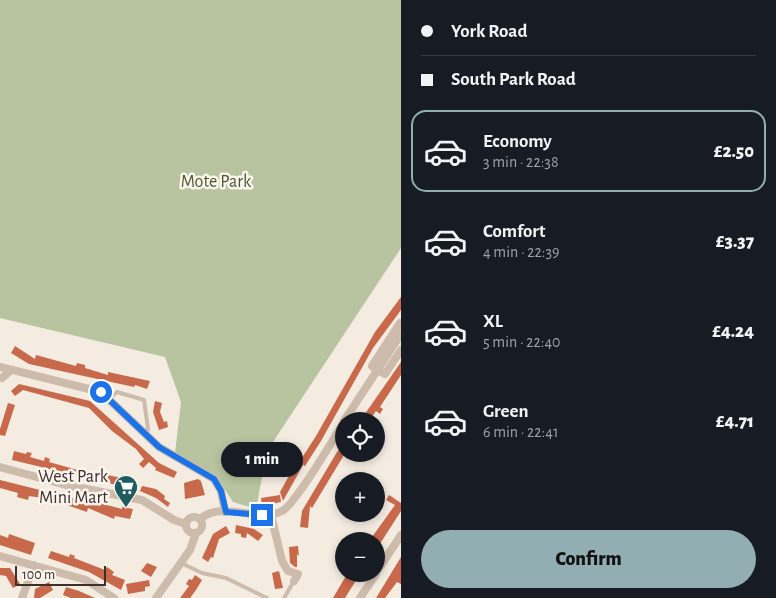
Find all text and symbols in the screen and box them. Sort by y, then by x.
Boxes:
text: York Road [451,22,527,41]
text: South Park Road [451,70,576,89]
icon: car [423,129,468,174]
text: Economy [483,132,552,151]
text: £2.50 [714,142,754,161]
text: 3 min · 22:38 [483,154,559,170]
park label: Mote Park [181,173,252,191]
icon: car [423,219,468,264]
text: Comfort [483,222,545,241]
text: £3.37 [716,232,754,251]
text: 4 min · 22:39 [483,244,560,260]
icon: car [423,309,468,354]
text: XL [483,312,503,331]
text: £4.24 [712,322,754,341]
text: 5 min · 22:40 [483,334,561,350]
route start [90,381,112,403]
icon: car [423,399,468,444]
text: Green [483,402,529,421]
map controls [335,412,385,582]
button: locate [335,412,385,462]
text: £4.71 [716,412,754,431]
text: 6 min · 22:41 [483,424,558,440]
callout: 1 min [221,442,303,478]
text: 1 min [245,451,279,467]
place label: West Park Mini Mart [38,468,109,507]
button: + [335,472,385,522]
supermarket icon: West Park Mini Mart [113,474,139,508]
route end [251,504,273,526]
button: Confirm [421,530,756,588]
button: − [335,532,385,582]
scale bar [15,563,106,586]
text: 100 m [22,568,55,582]

